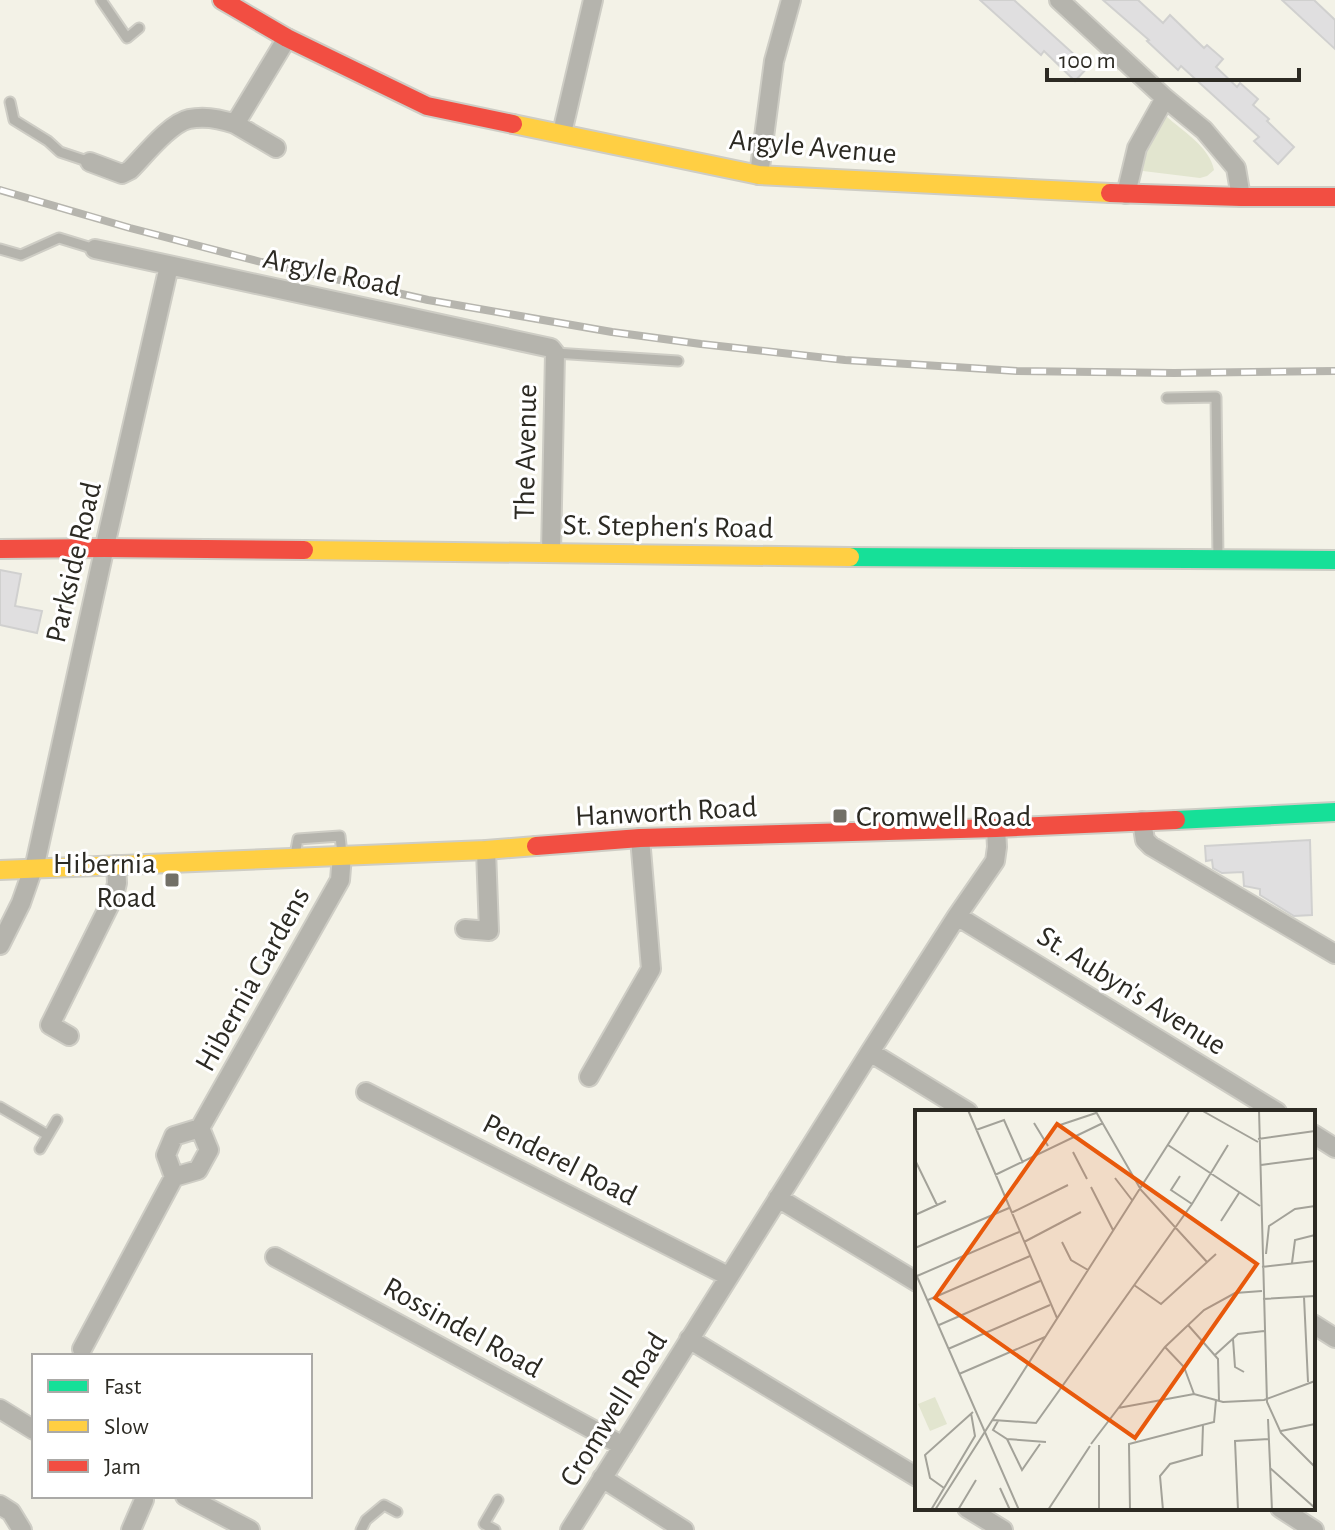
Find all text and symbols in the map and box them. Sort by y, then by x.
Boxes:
scale bar [1047,32,1299,82]
text: 100 m [1059,49,1116,73]
street label: Argyle Avenue [728,125,898,169]
street label: Argyle Road [260,244,403,302]
street label: The Avenue [510,384,542,520]
street label: Parkside Road [41,479,107,646]
street label: St. Stephen's Road [562,510,774,544]
street label: Hanworth Road [574,792,758,832]
place label: Cromwell Road [856,802,1032,832]
marker: Cromwell Road [831,807,849,825]
place label: Hibernia Road [53,849,156,913]
marker: Hibernia Road [163,871,181,889]
street label: Hibernia Gardens [190,883,316,1076]
street label: St. Aubyn's Avenue [1032,921,1231,1061]
street label: Penderel Road [478,1108,641,1212]
inset map [915,1110,1315,1510]
street label: Rossindel Road [378,1272,547,1384]
street label: Cromwell Road [555,1327,673,1492]
legend [32,1354,312,1498]
text: Fast [104,1375,142,1399]
text: Slow [104,1415,149,1439]
text: Jam [104,1455,141,1479]

